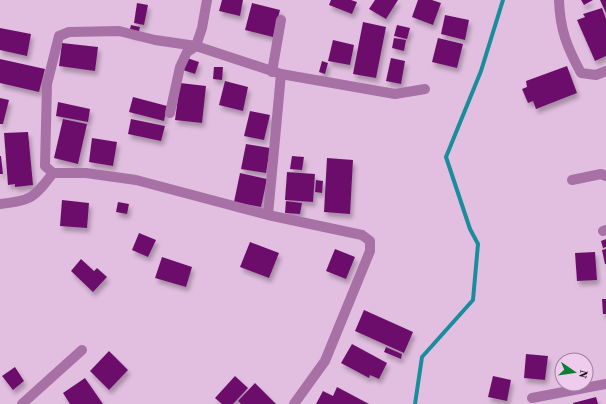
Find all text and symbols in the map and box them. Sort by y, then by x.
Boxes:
north arrow [554,352,594,392]
text: N [575,369,591,380]

